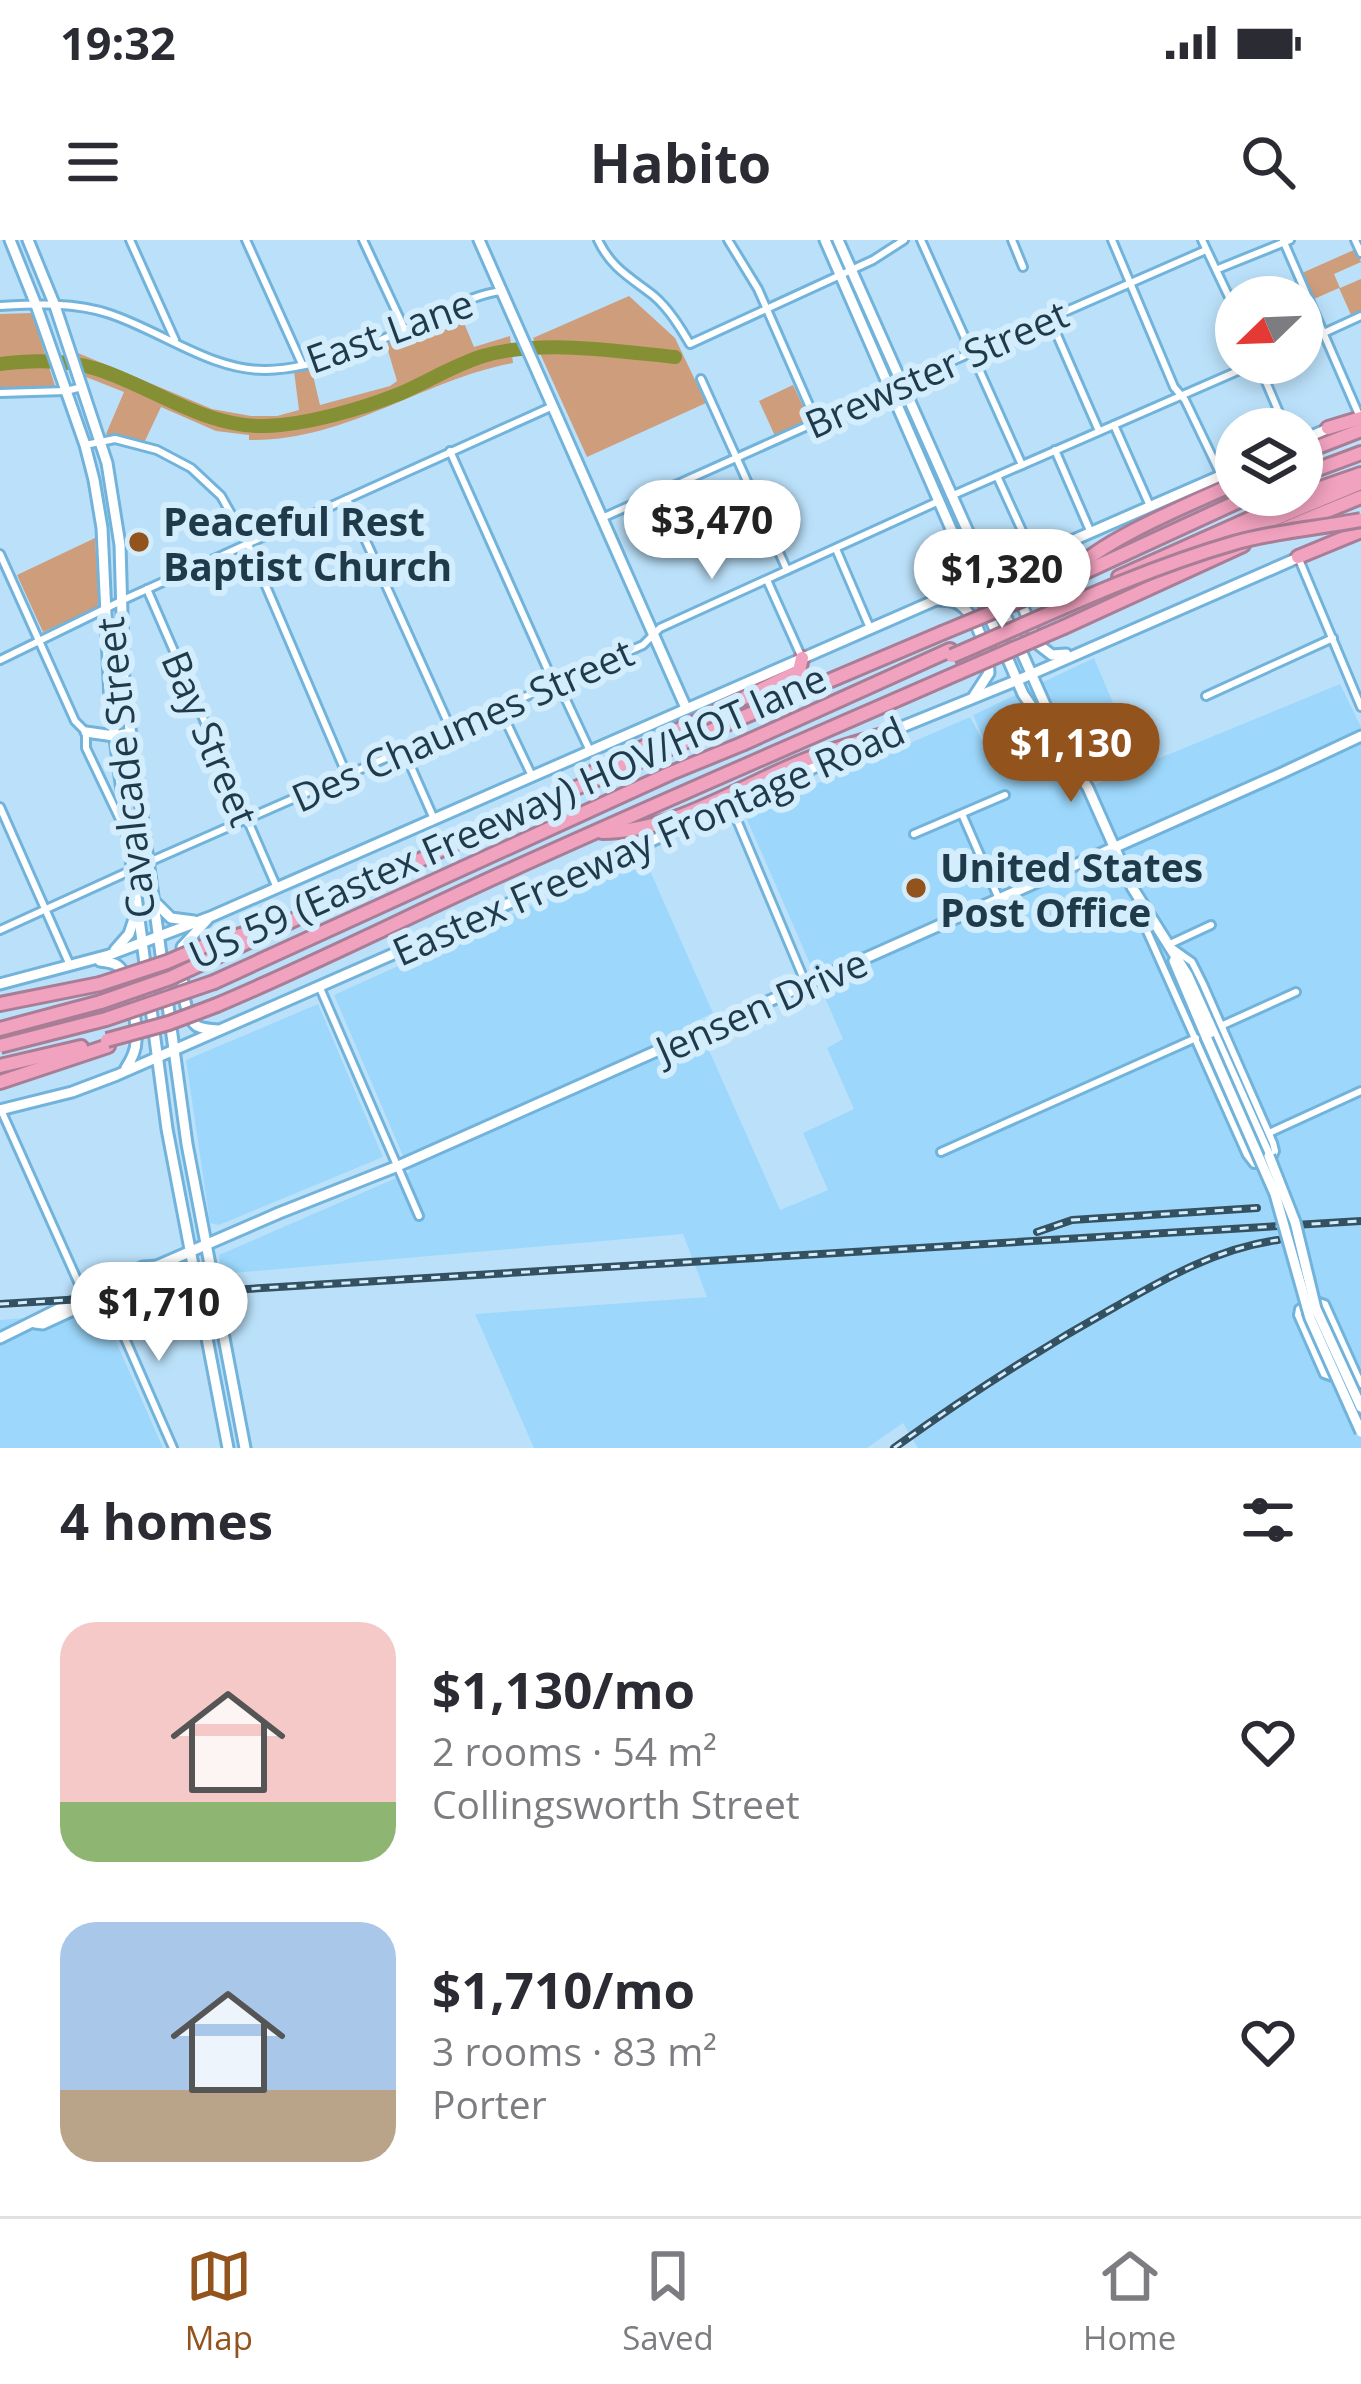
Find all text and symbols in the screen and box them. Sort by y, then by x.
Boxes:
text: 19:32 [60,12,176,73]
text: Habito [590,125,771,199]
icon: menu [60,129,126,195]
icon: search [1235,129,1301,195]
street label: East Lane [298,275,480,385]
north arrow [1215,276,1323,384]
map controls [1215,276,1323,516]
street label: Brewster Street [796,286,1076,450]
button: layers [1215,408,1323,516]
pin: $3,470 [614,480,810,582]
text: $3,470 [651,492,773,545]
place label: Peaceful Rest Baptist Church [163,494,452,592]
marker: Peaceful Rest Baptist Church [126,529,152,555]
pin: $1,320 [904,529,1100,631]
text: $1,320 [941,541,1063,594]
street label: Cavalcade Street [82,615,166,921]
street label: Des Chaumes Street [283,625,641,823]
street label: Bay Street [150,642,272,834]
street label: US 59 (Eastex Freeway) HOV/HOT lane [180,650,834,980]
street label: Eastex Freeway Frontage Road [384,703,912,977]
pin: $1,130 [973,703,1169,805]
text: $1,130 [1010,715,1132,768]
place label: United States Post Office [940,840,1203,938]
marker: United States Post Office [903,875,929,901]
street label: Jensen Drive [643,935,875,1077]
pin: $1,710 [61,1262,257,1364]
text: $1,710 [98,1274,220,1327]
text: 4 homes [60,1485,273,1555]
icon: filters [1235,1487,1301,1553]
text: $1,130/mo [432,1654,695,1724]
icon: home [156,1670,300,1814]
icon: heart [1235,1709,1301,1775]
text: 2 rooms · 54 m² [432,1724,717,1777]
text: Collingsworth Street [432,1777,800,1830]
text: $1,710/mo [432,1954,695,2024]
icon: home [156,1970,300,2114]
icon: heart [1235,2009,1301,2075]
text: 3 rooms · 83 m² [432,2024,717,2077]
text: Porter [432,2077,547,2130]
tab: Map [185,2243,253,2360]
tab: Saved [622,2243,714,2360]
tab: Home [1083,2243,1176,2360]

